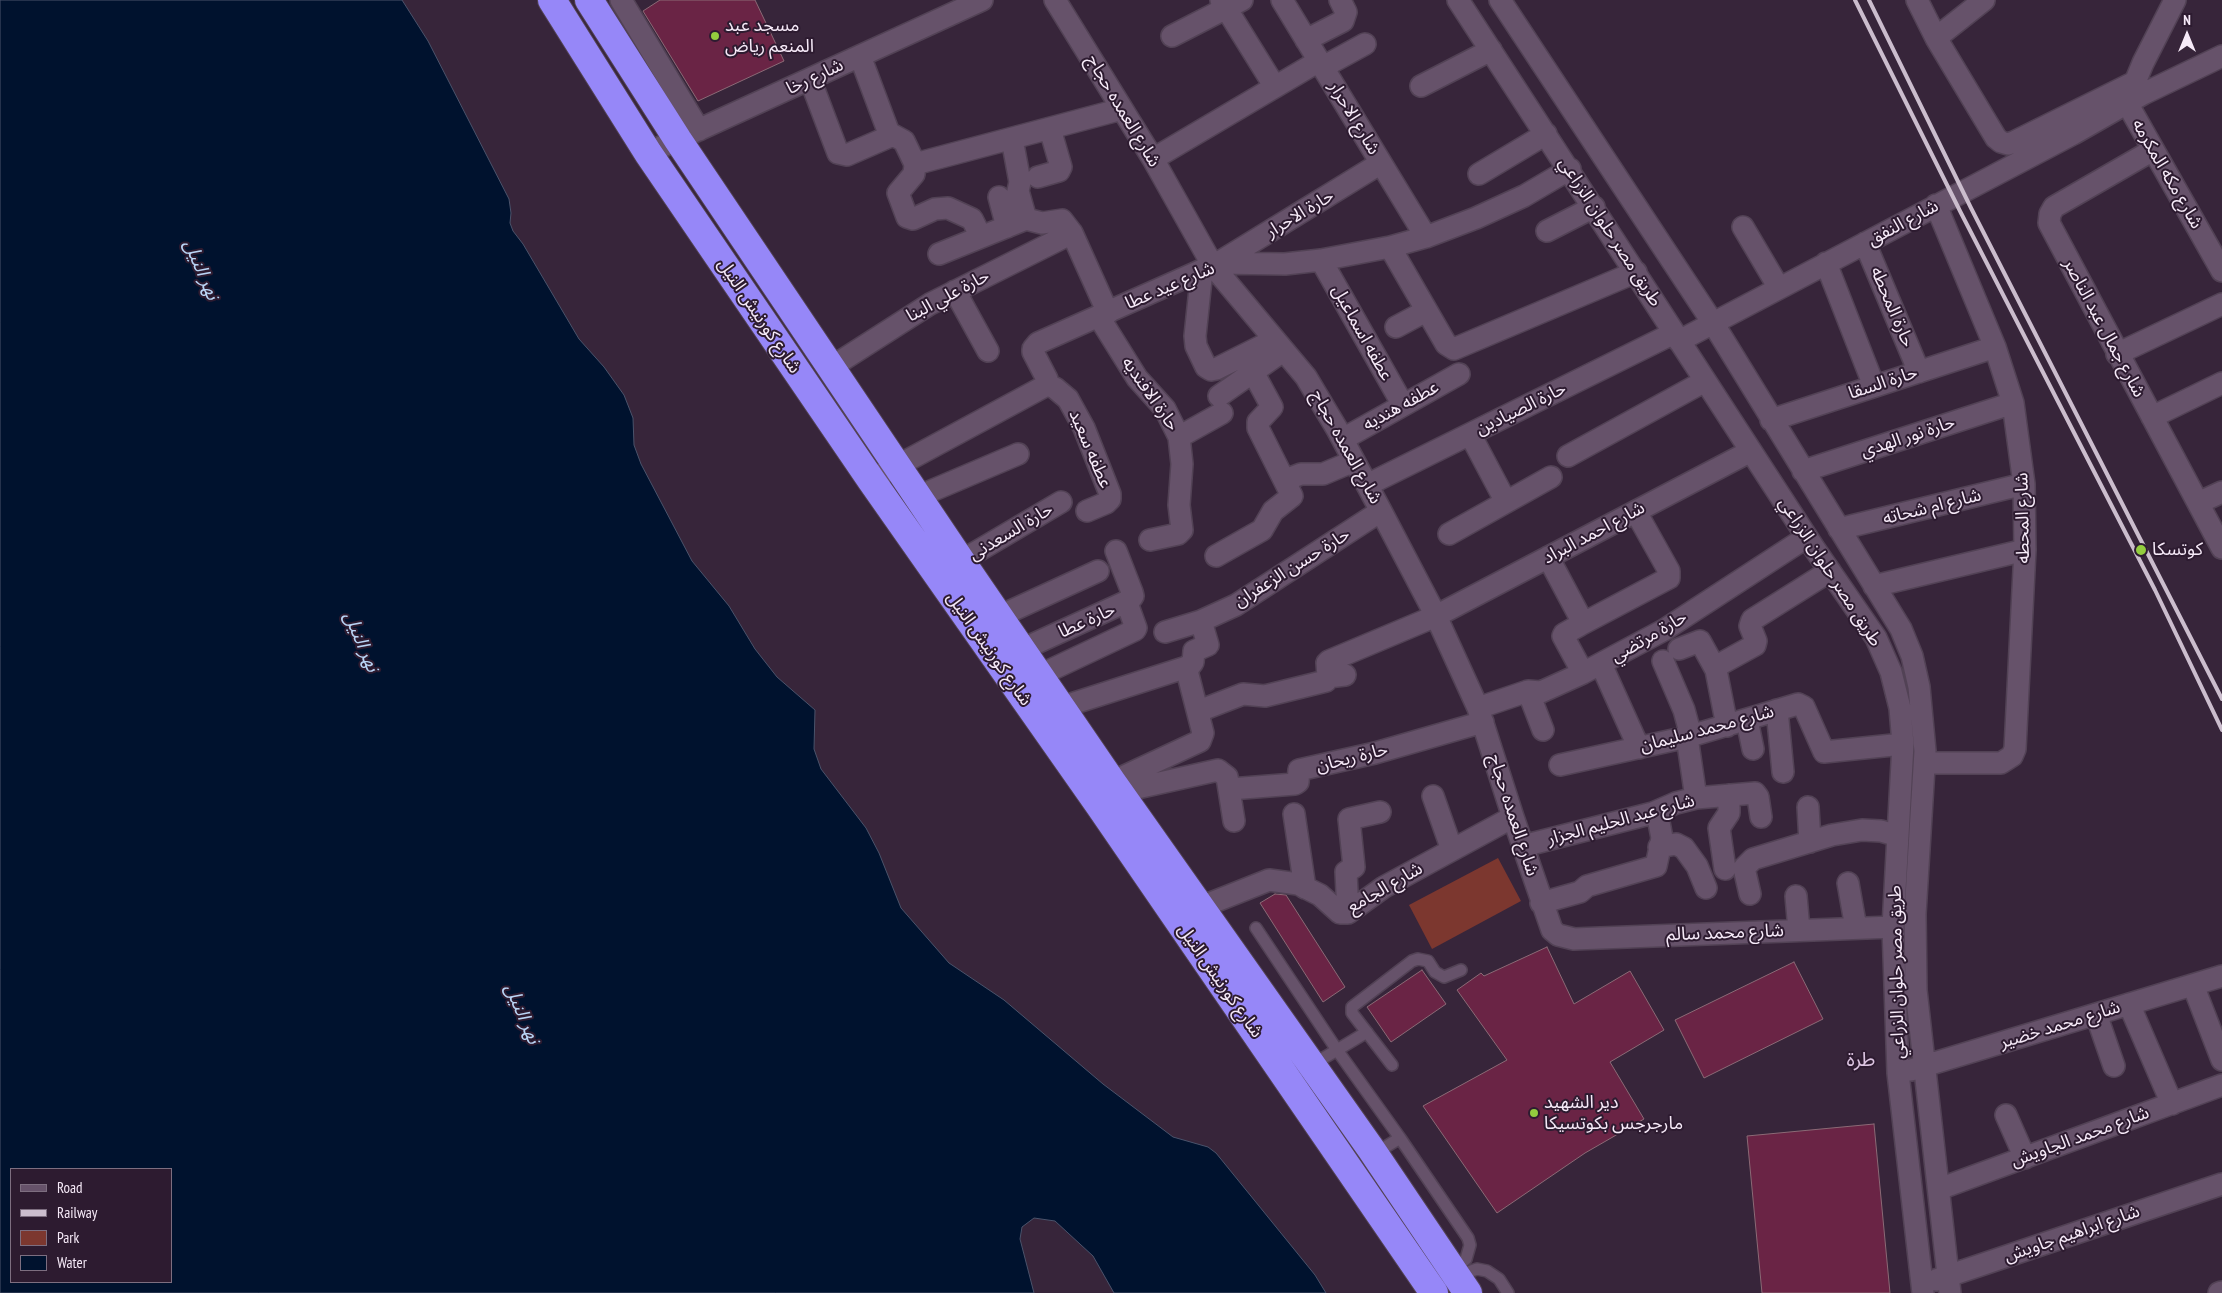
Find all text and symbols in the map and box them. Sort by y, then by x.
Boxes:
north arrow [2162,10,2212,60]
text: N [2183,11,2191,29]
place label: مسجد عبد المنعم رياض [725,15,814,58]
marker: مسجد عبد المنعم رياض [709,30,721,42]
street label: شارع العمده حجاج [1081,51,1165,171]
street label: شارع رخا [783,54,847,100]
street label: شارع الاحرار [1324,77,1384,159]
street label: شارع مكه المكرمه [2127,115,2207,233]
street label: طريق مصر حلوان الزراعي [1554,153,1666,311]
street label: حارة الاحرار [1262,185,1338,243]
street label: شارع النفق [1864,195,1942,251]
water label: نهر النيل [178,236,224,304]
street label: شارع كورنيش النيل [713,254,805,378]
street label: شارع جمال عبد الناصر [2058,255,2150,401]
street label: شارع عيد عطا [1122,257,1218,315]
street label: حارة المحطه [1865,264,1919,350]
street label: حارة علي البنا [903,265,993,327]
street label: عطفه اسماعيل [1327,281,1397,385]
street label: حارة الافنديه [1117,353,1183,435]
street label: حارة السقا [1846,362,1920,404]
street label: عطفه هنديه [1359,376,1443,436]
street label: حارة الصيادين [1472,378,1570,440]
street label: شارع العمده حجاج [1306,386,1386,508]
street label: عطفه سعيد [1064,407,1116,491]
street label: حارة نور الهدي [1858,412,1958,462]
street label: شارع المحطه [2011,472,2035,564]
street label: شارع ام شحاته [1881,484,1983,530]
street label: طريق مصر حلوان الزراعي [1774,493,1886,651]
street label: شارع احمد البراد [1539,497,1649,569]
street label: حارة السعدنى [965,498,1057,566]
street label: حارة حسن الزعفران [1230,524,1354,612]
place label: كوتسكا [2152,539,2203,561]
marker: كوتسكا [2134,543,2148,557]
street label: شارع كورنيش النيل [942,588,1036,710]
street label: حارة عطا [1055,599,1119,643]
street label: حارة مرتضي [1607,607,1691,667]
water label: نهر النيل [338,608,384,676]
street label: شارع محمد سليمان [1638,701,1776,757]
street label: حارة ريحان [1314,739,1390,777]
street label: شارع العمده حجاج [1483,751,1543,879]
street label: شارع عبد الحليم الجزار [1545,790,1697,850]
street label: شارع الجامع [1343,858,1427,918]
street label: طريق مصر حلوان الزراعي [1885,885,1909,1059]
street label: شارع كورنيش النيل [1173,920,1267,1042]
street label: شارع محمد سالم [1666,920,1784,946]
water label: نهر النيل [499,980,545,1048]
street label: شارع محمد خضير [1997,996,2123,1054]
district label: طرة [1847,1048,1875,1072]
place label: دير الشهيد مارجرجس بكوتسيكا [1544,1092,1683,1134]
street label: شارع محمد الجاويش [2008,1102,2152,1172]
marker: دير الشهيد مارجرجس بكوتسيكا [1528,1107,1540,1119]
legend [10,1168,172,1283]
text: Road [57,1178,83,1197]
street label: شارع ابراهيم جاويش [2001,1201,2143,1267]
text: Railway [57,1203,97,1222]
text: Park [57,1228,79,1247]
text: Water [57,1253,87,1272]

